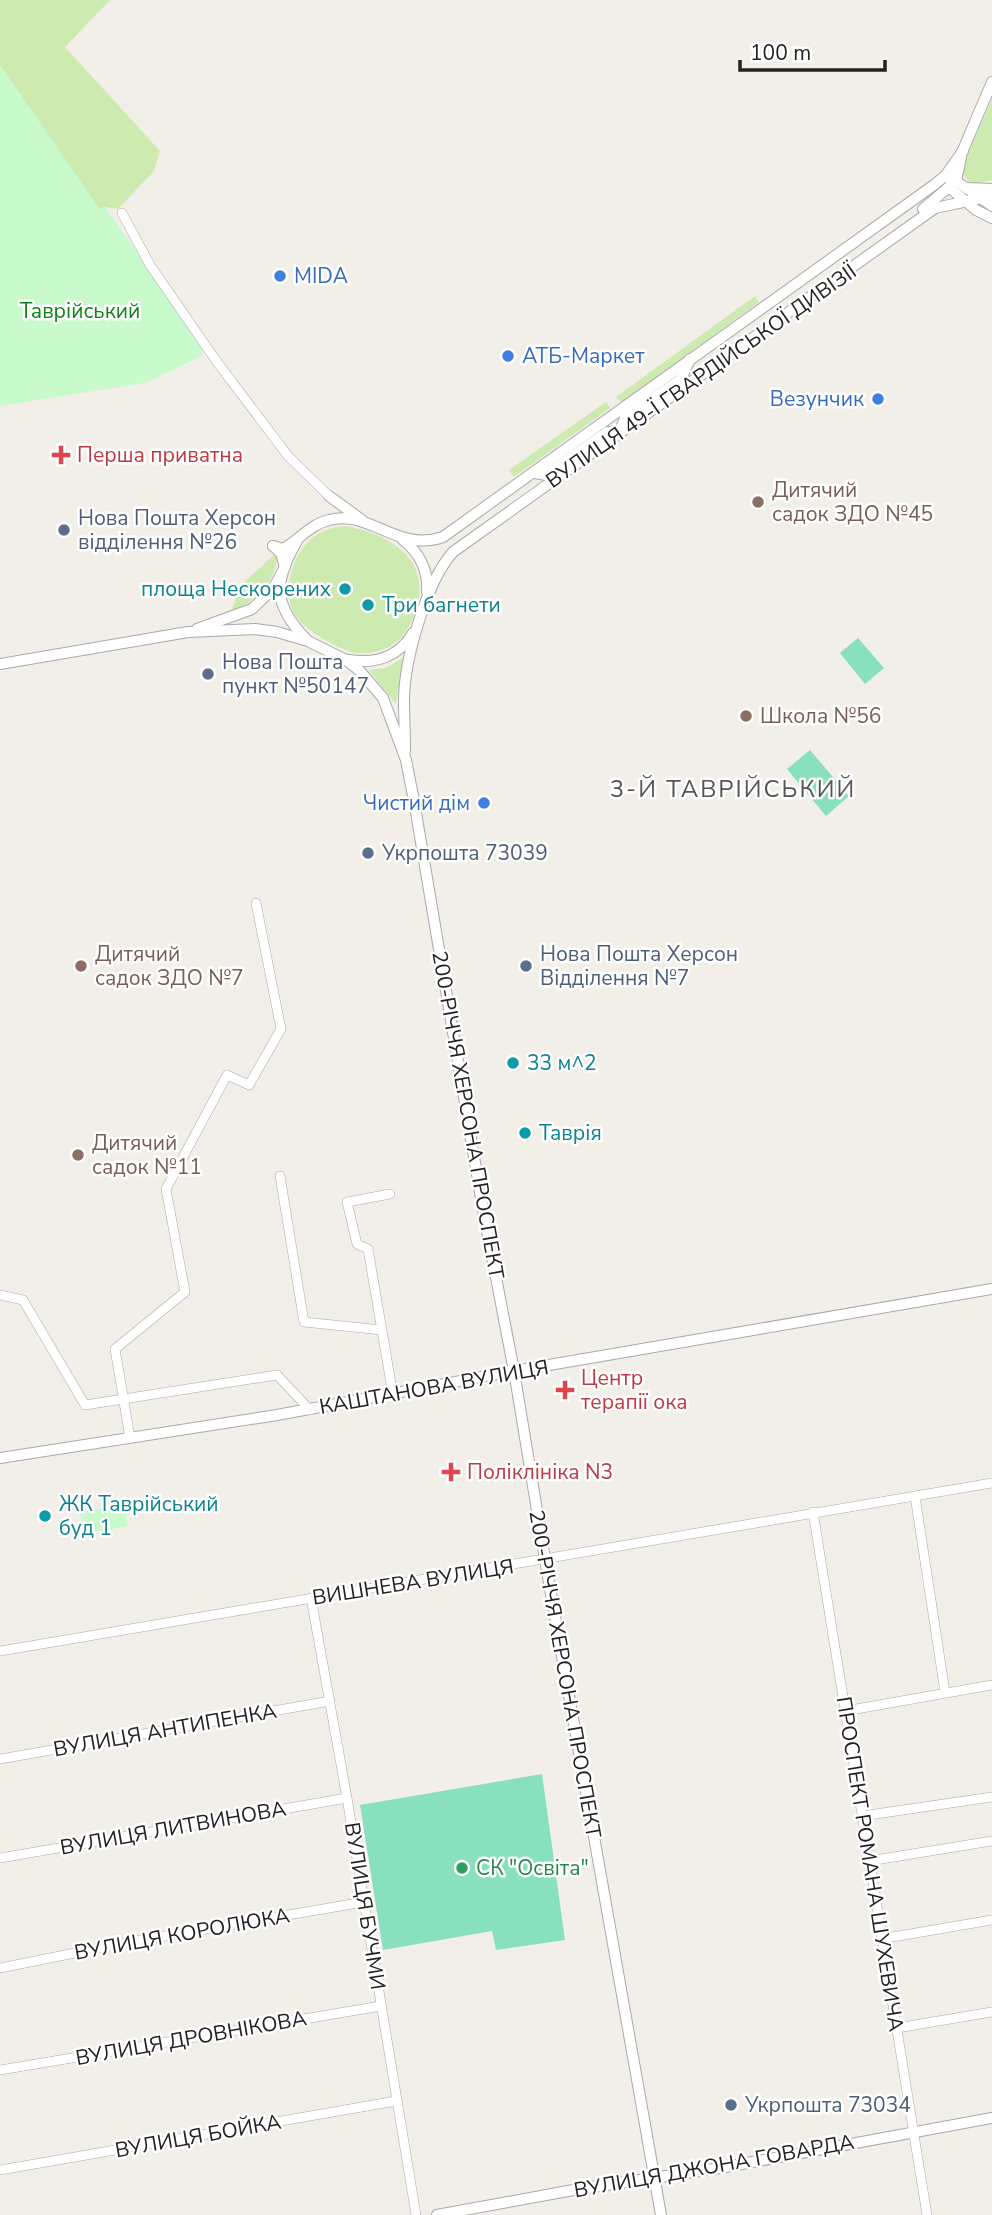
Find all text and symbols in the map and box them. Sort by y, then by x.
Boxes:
scale bar [740,28,885,72]
text: 100 m [750,39,811,67]
street label: ВУЛИЦЯ 49-Ї ГВАРДІЙСЬКОЇ ДИВІЗІЇ [540,257,862,494]
place label: MIDA [294,262,348,290]
marker: MIDA [272,268,288,284]
park label: Таврійський [20,297,140,325]
place label: АТБ-Маркет [522,342,645,370]
marker: АТБ-Маркет [500,348,516,364]
place label: Везунчик [770,385,865,413]
marker: Везунчик [870,391,886,407]
place label: Перша приватна [77,441,243,469]
marker: Перша приватна [51,445,71,465]
place label: Дитячий садок ЗДО №45 [772,476,933,528]
marker: Дитячий садок ЗДО №45 [750,494,766,510]
place label: Нова Пошта Херсон відділення №26 [78,504,276,556]
marker: Нова Пошта Херсон відділення №26 [56,522,72,538]
place label: площа Нескорених [141,575,331,603]
marker: площа Нескорених [337,581,353,597]
place label: Три багнети [382,591,501,619]
marker: Три багнети [360,597,376,613]
place label: Нова Пошта пункт №50147 [222,648,369,700]
marker: Нова Пошта пункт №50147 [200,666,216,682]
place label: Школа №56 [760,702,881,730]
marker: Школа №56 [738,708,754,724]
district label: 3-Й ТАВРІЙСЬКИЙ [610,773,856,805]
place label: Чистий дім [363,789,470,817]
marker: Чистий дім [476,795,492,811]
place label: Укрпошта 73039 [381,839,548,867]
marker: Укрпошта 73039 [360,845,376,861]
place label: Дитячий садок ЗДО №7 [95,940,244,992]
place label: Нова Пошта Херсон Відділення №7 [540,940,738,992]
street label: 200-РІЧЧЯ ХЕРСОНА ПРОСПЕКТ [425,949,511,1281]
marker: Дитячий садок ЗДО №7 [73,958,89,974]
marker: Нова Пошта Херсон Відділення №7 [518,958,534,974]
place label: 33 м^2 [527,1049,597,1077]
marker: 33 м^2 [505,1055,521,1071]
place label: Таврія [539,1119,602,1147]
marker: Таврія [517,1125,533,1141]
place label: Дитячий садок №11 [92,1129,202,1181]
marker: Дитячий садок №11 [70,1147,86,1163]
street label: КАШТАНОВА ВУЛИЦЯ [317,1353,551,1421]
place label: Центр терапії ока [581,1364,688,1416]
marker: Центр терапії ока [555,1380,575,1400]
place label: Поліклініка N3 [467,1458,613,1486]
marker: Поліклініка N3 [441,1462,461,1482]
place label: ЖК Таврійський буд 1 [59,1490,219,1542]
marker: ЖК Таврійський буд 1 [37,1508,53,1524]
street label: 200-РІЧЧЯ ХЕРСОНА ПРОСПЕКТ [522,1508,608,1840]
street label: ВИШНЕВА ВУЛИЦЯ [310,1552,516,1612]
street label: ПРОСПЕКТ РОМАНА ШУХЕВИЧА [830,1695,910,2033]
street label: ВУЛИЦЯ АНТИПЕНКА [51,1697,279,1763]
street label: ВУЛИЦЯ ЛИТВИНОВА [58,1794,288,1862]
street label: ВУЛИЦЯ БУЧМИ [338,1820,392,1992]
place label: СК "Освіта" [476,1854,589,1882]
marker: СК "Освіта" [454,1860,470,1876]
street label: ВУЛИЦЯ КОРОЛЮКА [72,1901,292,1967]
street label: ВУЛИЦЯ ДРОВНІКОВА [73,2004,309,2072]
place label: Укрпошта 73034 [744,2091,911,2119]
marker: Укрпошта 73034 [723,2097,739,2113]
street label: ВУЛИЦЯ БОЙКА [113,2108,283,2164]
street label: ВУЛИЦЯ ДЖОНА ГОВАРДА [572,2128,856,2204]

